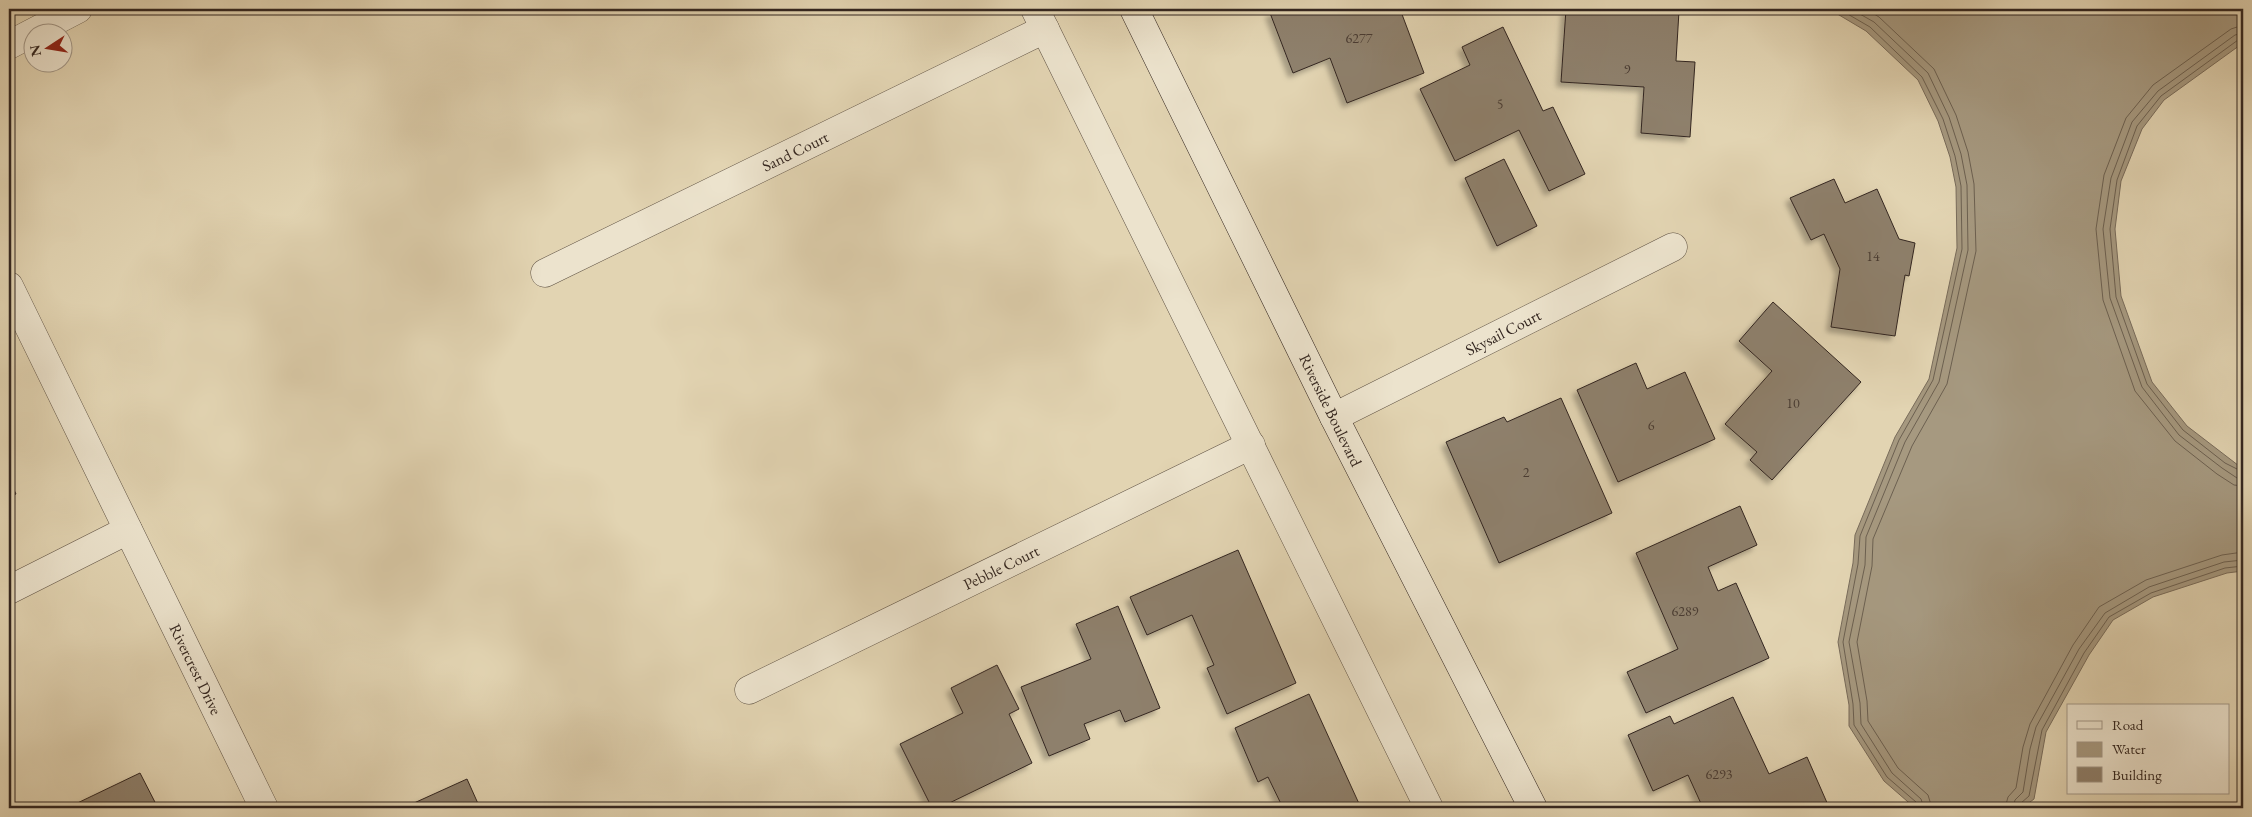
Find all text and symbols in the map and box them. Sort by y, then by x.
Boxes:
north arrow [22,22,72,72]
house number: 6277 [1346,29,1373,47]
text: N [25,43,45,58]
house number: 9 [1624,60,1631,78]
house number: 5 [1497,95,1503,113]
street label: Sand Court [758,126,832,177]
house number: 14 [1866,247,1880,265]
street label: Skysail Court [1462,304,1545,361]
street label: Riverside Boulevard [1294,351,1367,471]
house number: 10 [1786,394,1800,412]
house number: 6 [1648,416,1655,434]
house number: 2 [1523,463,1530,481]
street label: Pebble Court [960,540,1043,595]
house number: 6289 [1672,602,1699,620]
street label: Rivercrest Drive [164,620,227,718]
legend [2067,704,2230,794]
text: Road [2112,715,2144,734]
text: Water [2112,739,2146,758]
house number: 6293 [1706,765,1733,783]
text: Building [2112,765,2162,784]

